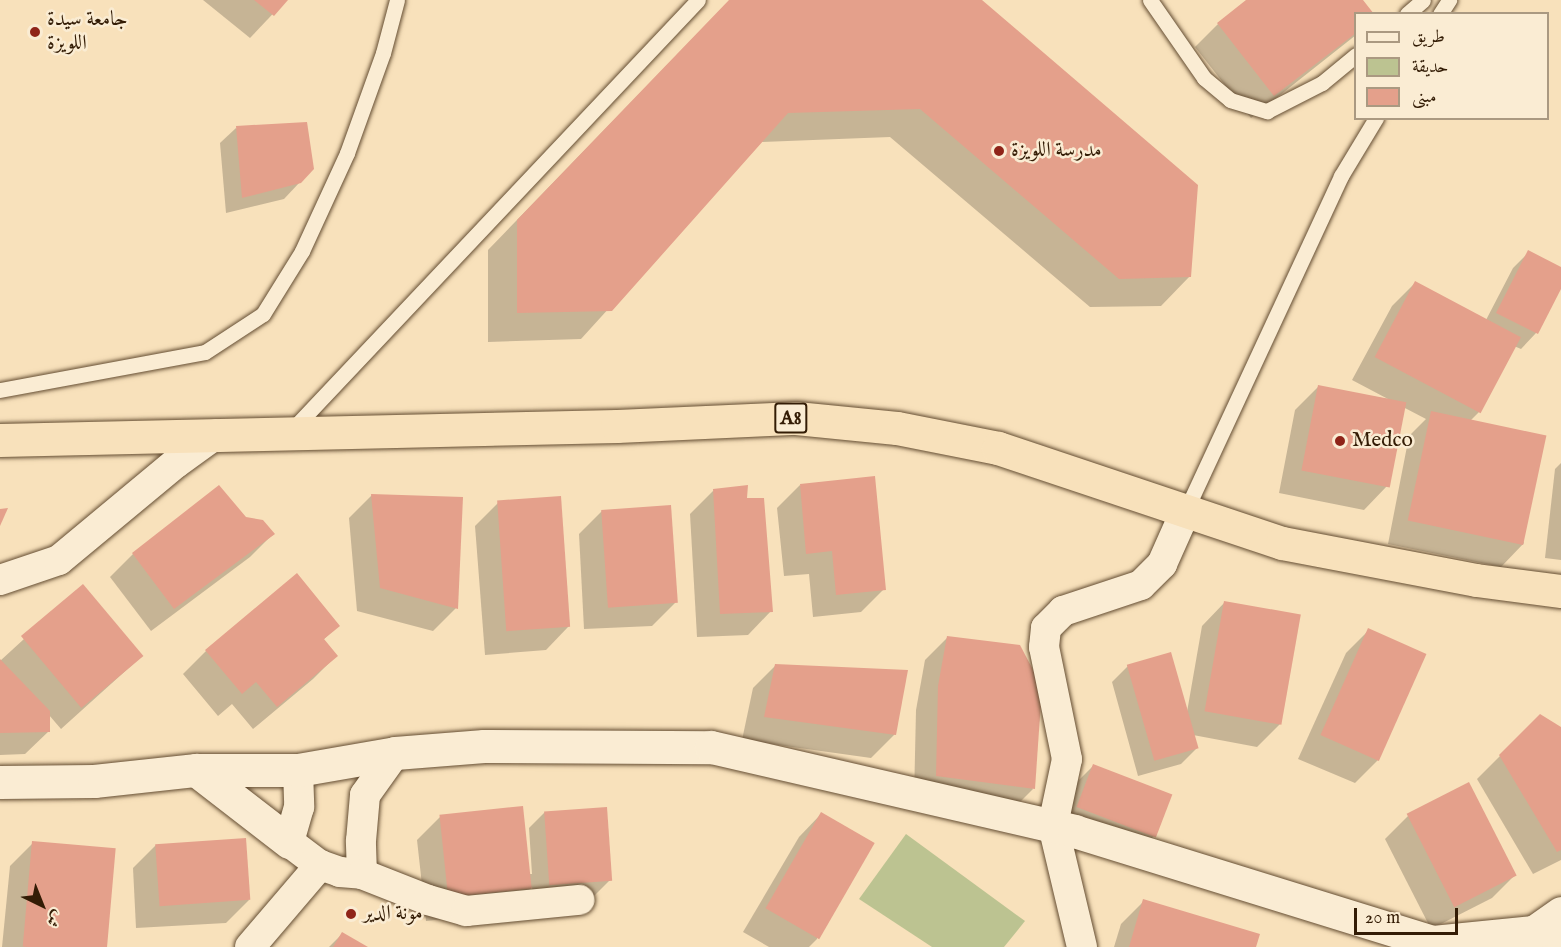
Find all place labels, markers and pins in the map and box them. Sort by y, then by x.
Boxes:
place label: جامعة سيدة اللويزة [47,7,128,57]
marker: جامعة سيدة اللويزة [28,25,42,39]
place label: مدرسة اللويزة [1011,138,1102,164]
marker: مدرسة اللويزة [992,144,1006,158]
place label: Medco [1352,428,1413,454]
marker: Medco [1333,434,1347,448]
place label: مونة الدير [363,901,423,927]
marker: مونة الدير [344,907,358,921]

